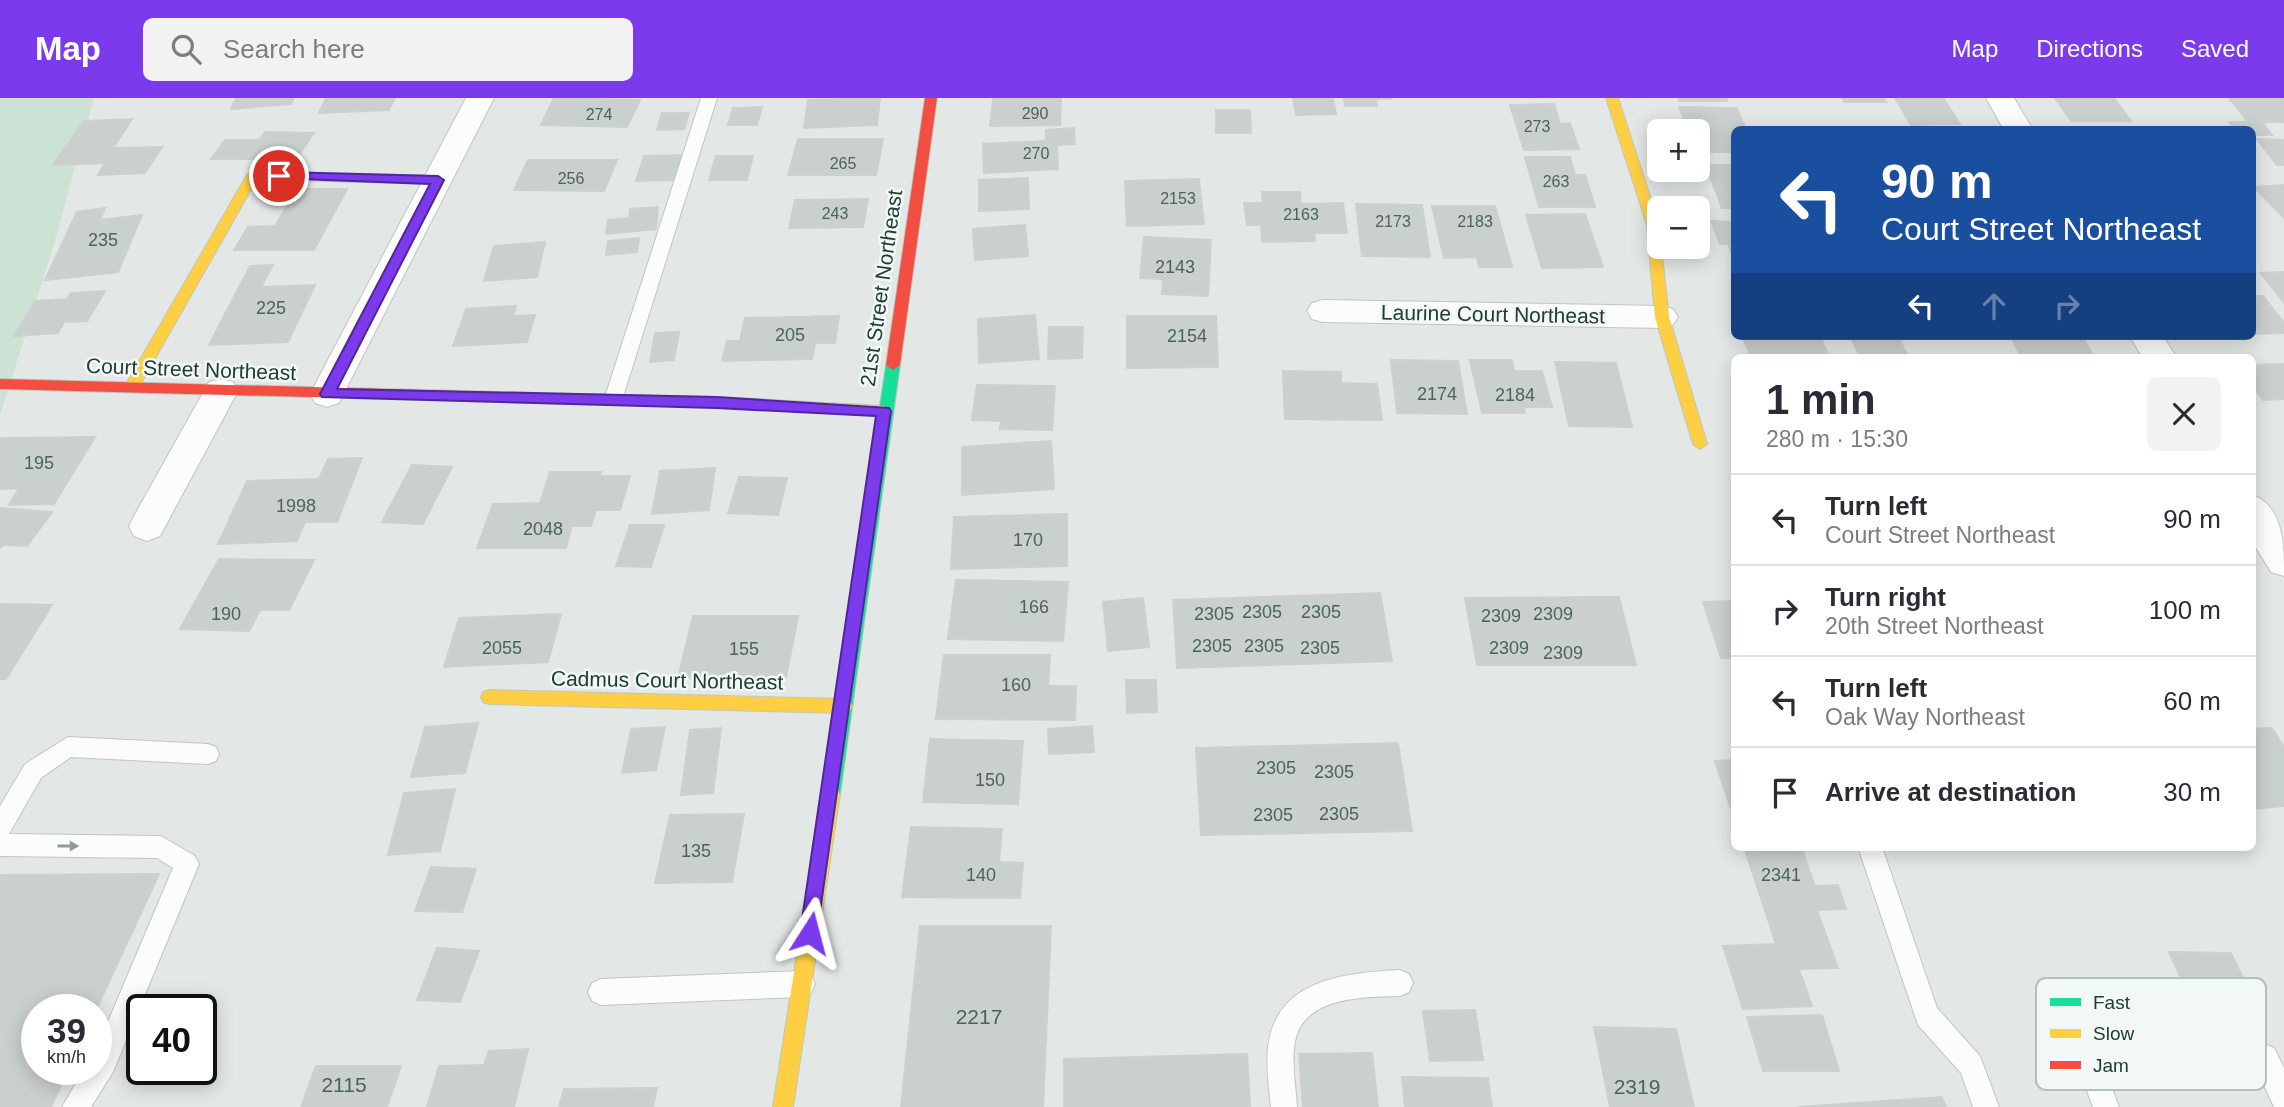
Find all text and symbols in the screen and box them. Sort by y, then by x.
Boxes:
search box [143,18,633,81]
text: Map [35,30,101,67]
icon: search [167,30,205,68]
text: Search here [223,34,365,64]
text: Map [1952,35,1998,62]
text: Directions [2036,35,2143,62]
text: Saved [2181,35,2249,62]
house number: 290 [1022,105,1048,122]
house number: 274 [586,106,612,123]
house number: 273 [1524,118,1550,135]
map controls [1647,119,1710,259]
button: + [1647,119,1710,182]
house number: 270 [1023,145,1049,162]
pin [249,146,309,206]
icon: left [1766,154,1857,245]
text: 90 m [1881,154,1993,208]
house number: 265 [830,155,856,172]
icon: arrive [260,157,298,195]
house number: 256 [558,170,584,187]
house number: 263 [1543,173,1569,190]
street label: 21st Street Northeast [856,188,906,388]
house number: 2153 [1160,190,1196,207]
button: − [1647,196,1710,259]
house number: 243 [822,205,848,222]
house number: 2163 [1283,206,1319,223]
text: Court Street Northeast [1881,211,2201,247]
house number: 2173 [1375,213,1411,230]
house number: 2183 [1457,213,1493,230]
house number: 235 [88,230,118,250]
house number: 2143 [1155,257,1195,277]
icon: left [1902,287,1940,325]
icon: ahead [1975,287,2013,325]
icon: right [2048,287,2086,325]
house number: 225 [256,298,286,318]
street label: Laurine Court Northeast [1381,301,1605,327]
house number: 205 [775,325,805,345]
house number: 2154 [1167,326,1207,346]
street label: Court Street Northeast [86,354,297,384]
text: 1 min [1766,376,1876,423]
button: close [2147,377,2221,451]
house number: 2174 [1417,384,1457,404]
house number: 2184 [1495,385,1535,405]
text: 280 m · 15:30 [1766,426,1908,452]
house number: 195 [24,453,54,473]
text: Turn left [1825,491,1927,521]
house number: 1998 [276,496,316,516]
icon: left [1766,501,1804,539]
text: 90 m [2163,504,2221,534]
house number: 2048 [523,519,563,539]
text: Court Street Northeast [1825,522,2055,548]
house number: 170 [1013,530,1043,550]
text: Turn right [1825,582,1946,612]
icon: right [1766,592,1804,630]
text: 100 m [2149,595,2221,625]
house number: 166 [1019,597,1049,617]
house number: 2305 [1242,602,1282,622]
house number: 2305 [1301,602,1341,622]
house number: 190 [211,604,241,624]
house number: 2305 [1194,604,1234,624]
house number: 2309 [1533,604,1573,624]
house number: 2309 [1481,606,1521,626]
text: 20th Street Northeast [1825,613,2044,639]
house number: 2305 [1192,636,1232,656]
house number: 2305 [1244,636,1284,656]
house number: 2055 [482,638,522,658]
house number: 2305 [1300,638,1340,658]
house number: 2309 [1489,638,1529,658]
house number: 155 [729,639,759,659]
house number: 2309 [1543,643,1583,663]
street label: Cadmus Court Northeast [551,666,783,694]
text: Turn left [1825,673,1927,703]
house number: 160 [1001,675,1031,695]
icon: left [1766,683,1804,721]
text: 60 m [2163,686,2221,716]
text: Oak Way Northeast [1825,704,2025,730]
house number: 2305 [1256,758,1296,778]
house number: 2305 [1314,762,1354,782]
house number: 150 [975,770,1005,790]
icon: arrive [1766,774,1804,812]
text: Arrive at destination [1825,777,2076,807]
text: 30 m [2163,777,2221,807]
house number: 2305 [1319,804,1359,824]
house number: 2305 [1253,805,1293,825]
one-way arrow [57,840,79,852]
house number: 135 [681,841,711,861]
house number: 140 [966,865,996,885]
house number: 2341 [1761,865,1801,885]
position arrow [773,896,847,970]
legend [2036,978,2266,1090]
text: Fast [2093,992,2131,1013]
speed limit sign: 40 [126,994,217,1085]
house number: 2217 [956,1005,1002,1028]
text: 39 [47,1011,86,1050]
text: Slow [2093,1023,2134,1044]
text: km/h [47,1047,86,1067]
text: Jam [2093,1055,2129,1076]
house number: 2115 [321,1073,367,1096]
house number: 2319 [1614,1075,1660,1098]

